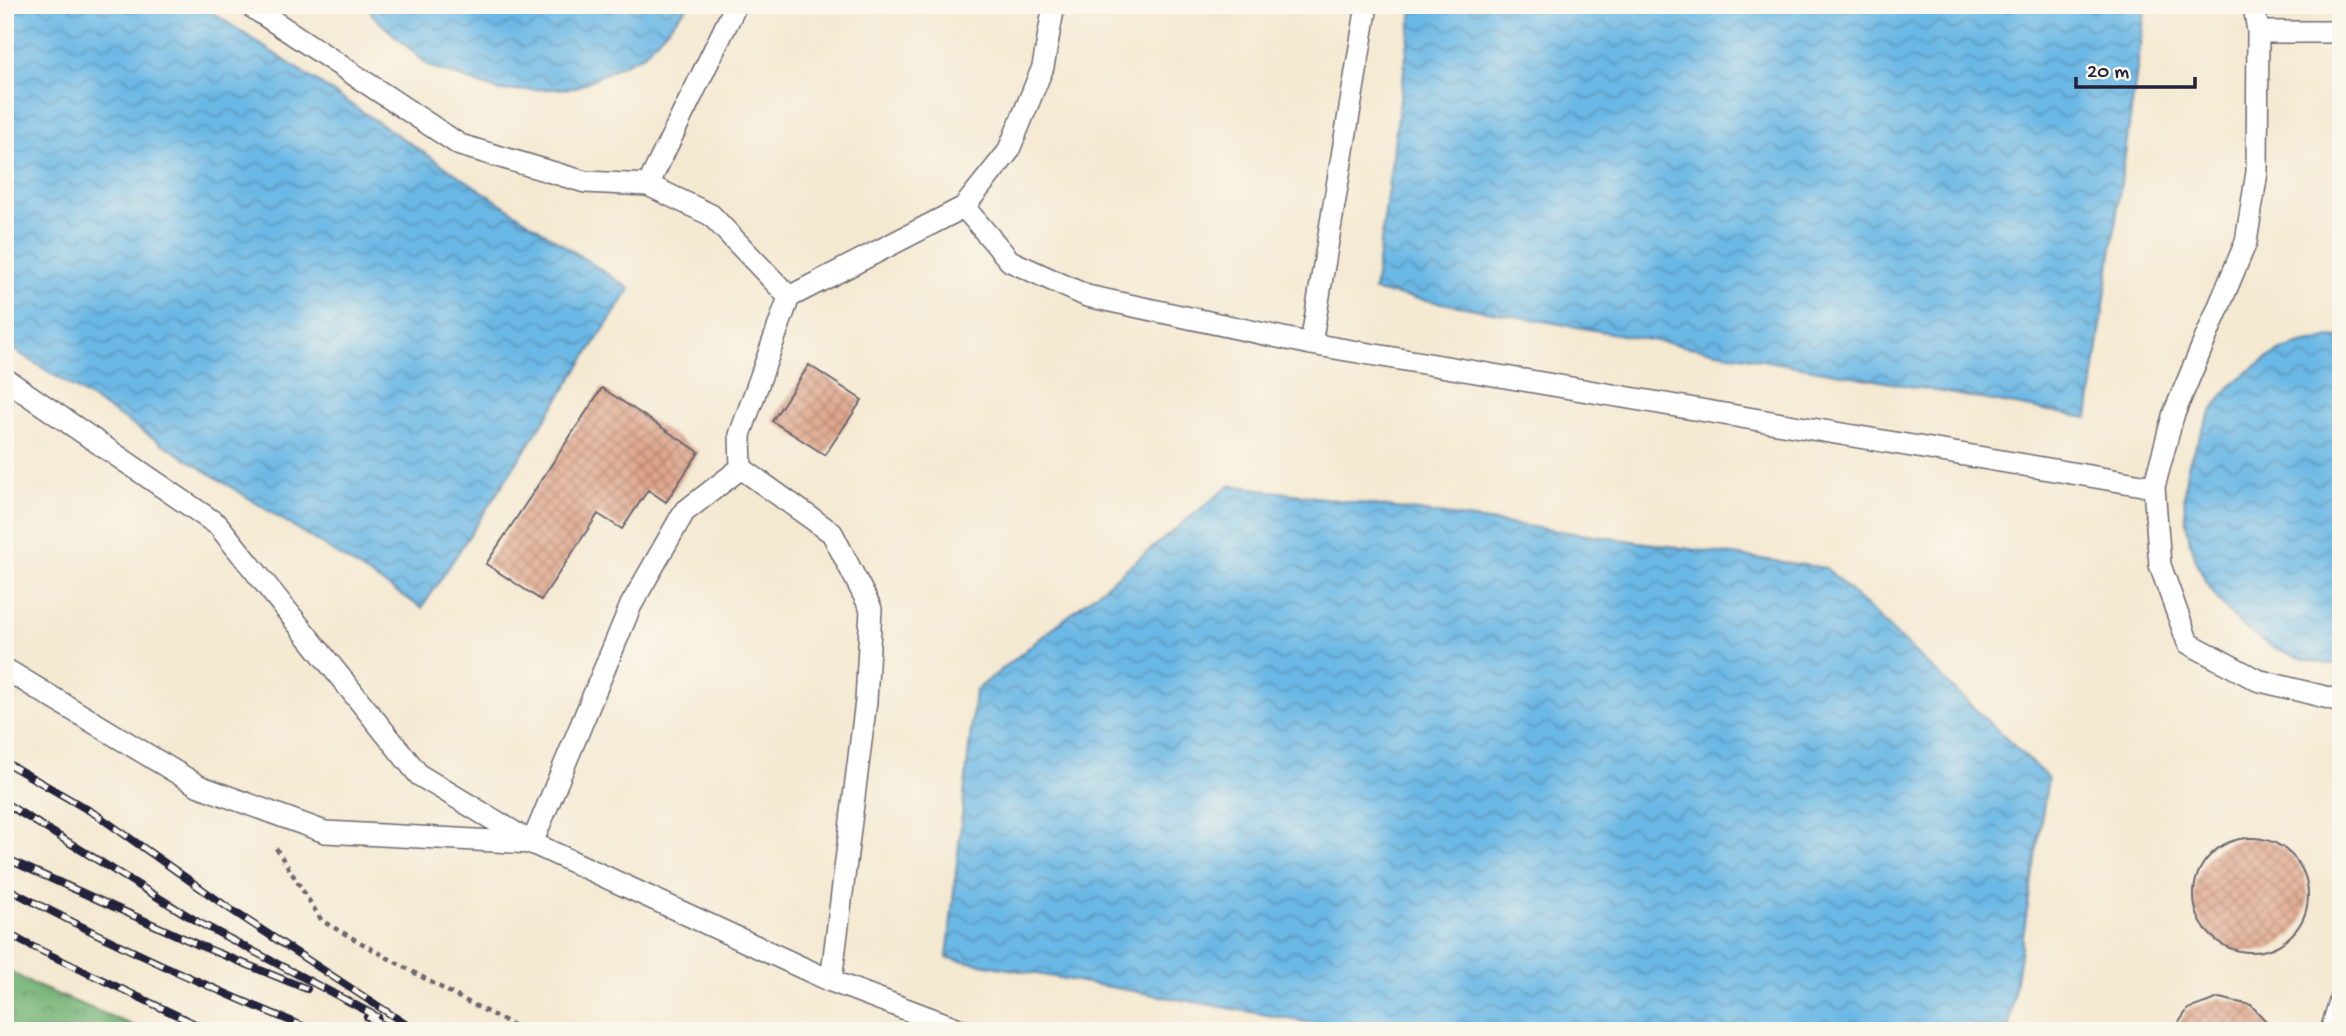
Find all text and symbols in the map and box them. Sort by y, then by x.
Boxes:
scale bar [2076,46,2196,90]
text: 20 m [2087,61,2129,86]

